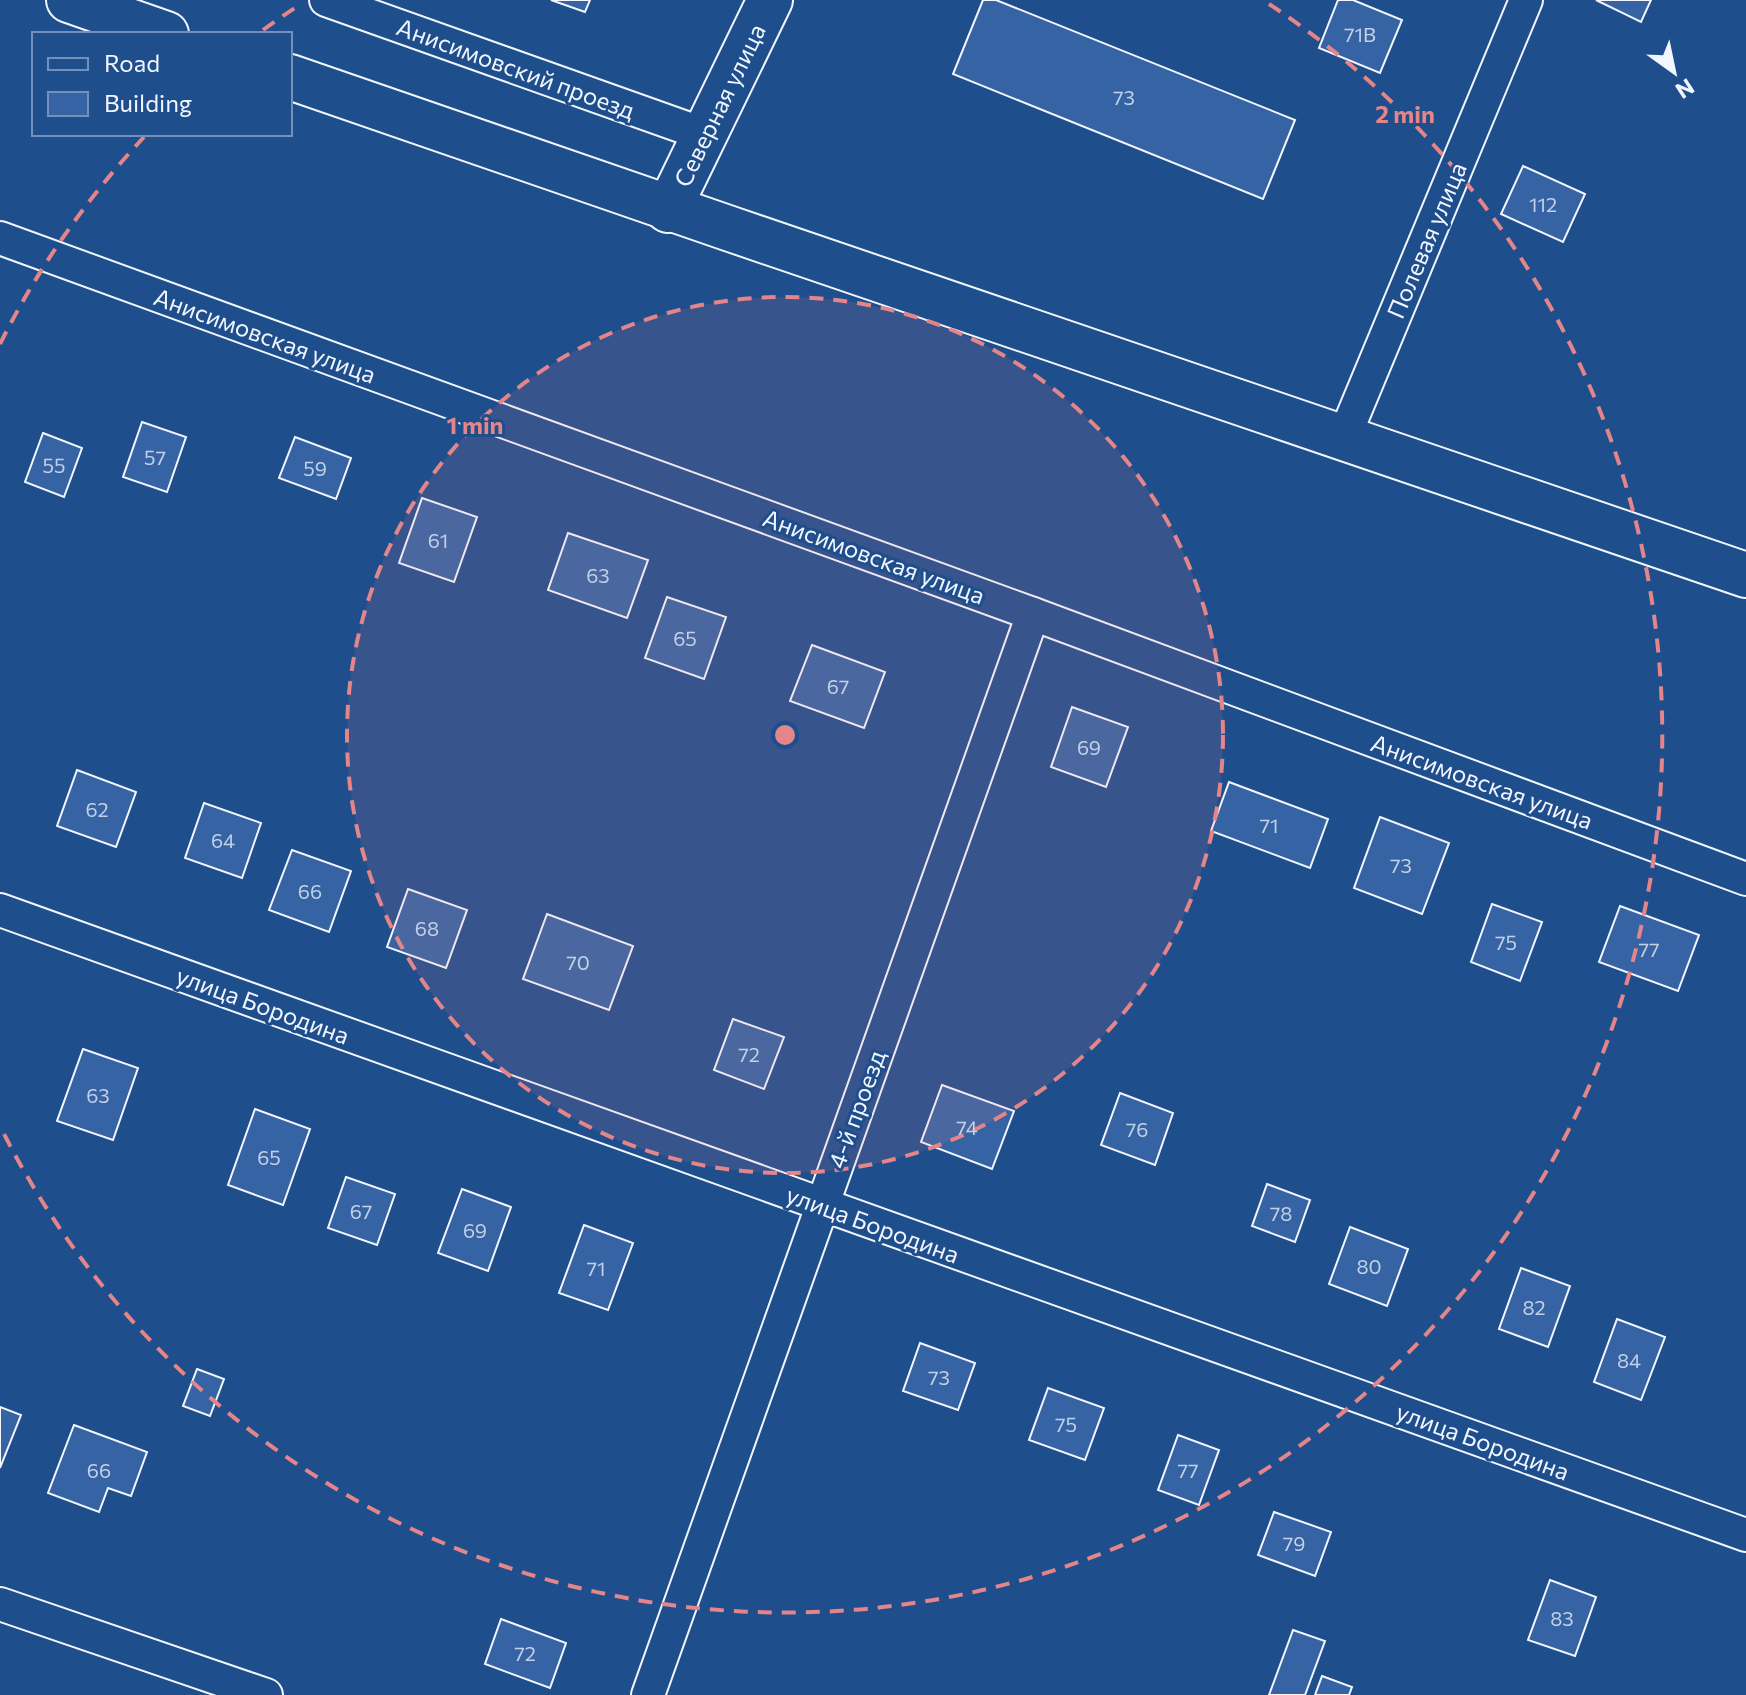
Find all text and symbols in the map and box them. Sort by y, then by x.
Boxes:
street label: Анисимовский проезд [393,11,639,125]
street label: Северная улица [667,19,771,191]
house number: 71В [1344,22,1376,46]
legend [32,32,292,136]
north arrow [1634,32,1714,112]
text: Road [104,48,160,77]
text: N [1671,73,1699,105]
house number: 73 [1113,85,1135,109]
text: Building [104,88,192,117]
text: 2 min [1375,99,1435,128]
street label: Полевая улица [1380,158,1472,322]
house number: 112 [1529,192,1557,216]
street label: Анисимовская улица [150,281,380,389]
text: 1 min [447,410,503,439]
house number: 57 [144,445,166,469]
house number: 55 [43,453,65,477]
house number: 59 [303,456,327,480]
street label: Анисимовская улица [759,502,989,610]
house number: 61 [428,528,448,552]
house number: 63 [586,563,610,587]
house number: 65 [673,626,697,650]
house number: 67 [827,674,849,698]
centre of rings [771,721,799,749]
street label: Анисимовская улица [1367,727,1597,835]
house number: 69 [1077,735,1101,759]
house number: 62 [85,797,109,821]
house number: 71 [1259,813,1279,837]
house number: 64 [211,828,235,852]
house number: 73 [1390,853,1412,877]
house number: 66 [298,879,322,903]
house number: 68 [415,916,439,940]
house number: 75 [1495,930,1517,954]
house number: 77 [1638,937,1660,961]
house number: 70 [566,950,590,974]
street label: улица Бородина [173,960,353,1050]
house number: 72 [738,1042,760,1066]
street label: 4-й проезд [821,1046,891,1172]
house number: 63 [86,1083,110,1107]
house number: 74 [956,1115,978,1139]
house number: 76 [1126,1117,1148,1141]
house number: 65 [257,1145,281,1169]
street label: улица Бородина [783,1179,963,1269]
house number: 67 [350,1199,372,1223]
house number: 78 [1270,1201,1292,1225]
house number: 69 [463,1218,487,1242]
house number: 80 [1356,1254,1382,1278]
house number: 71 [586,1256,606,1280]
house number: 82 [1522,1295,1546,1319]
house number: 84 [1617,1348,1641,1372]
house number: 73 [928,1365,950,1389]
street label: улица Бородина [1393,1396,1573,1486]
house number: 75 [1055,1412,1077,1436]
house number: 66 [87,1458,111,1482]
house number: 77 [1177,1458,1199,1482]
house number: 79 [1283,1531,1305,1555]
house number: 83 [1550,1606,1574,1630]
house number: 72 [514,1641,536,1665]

